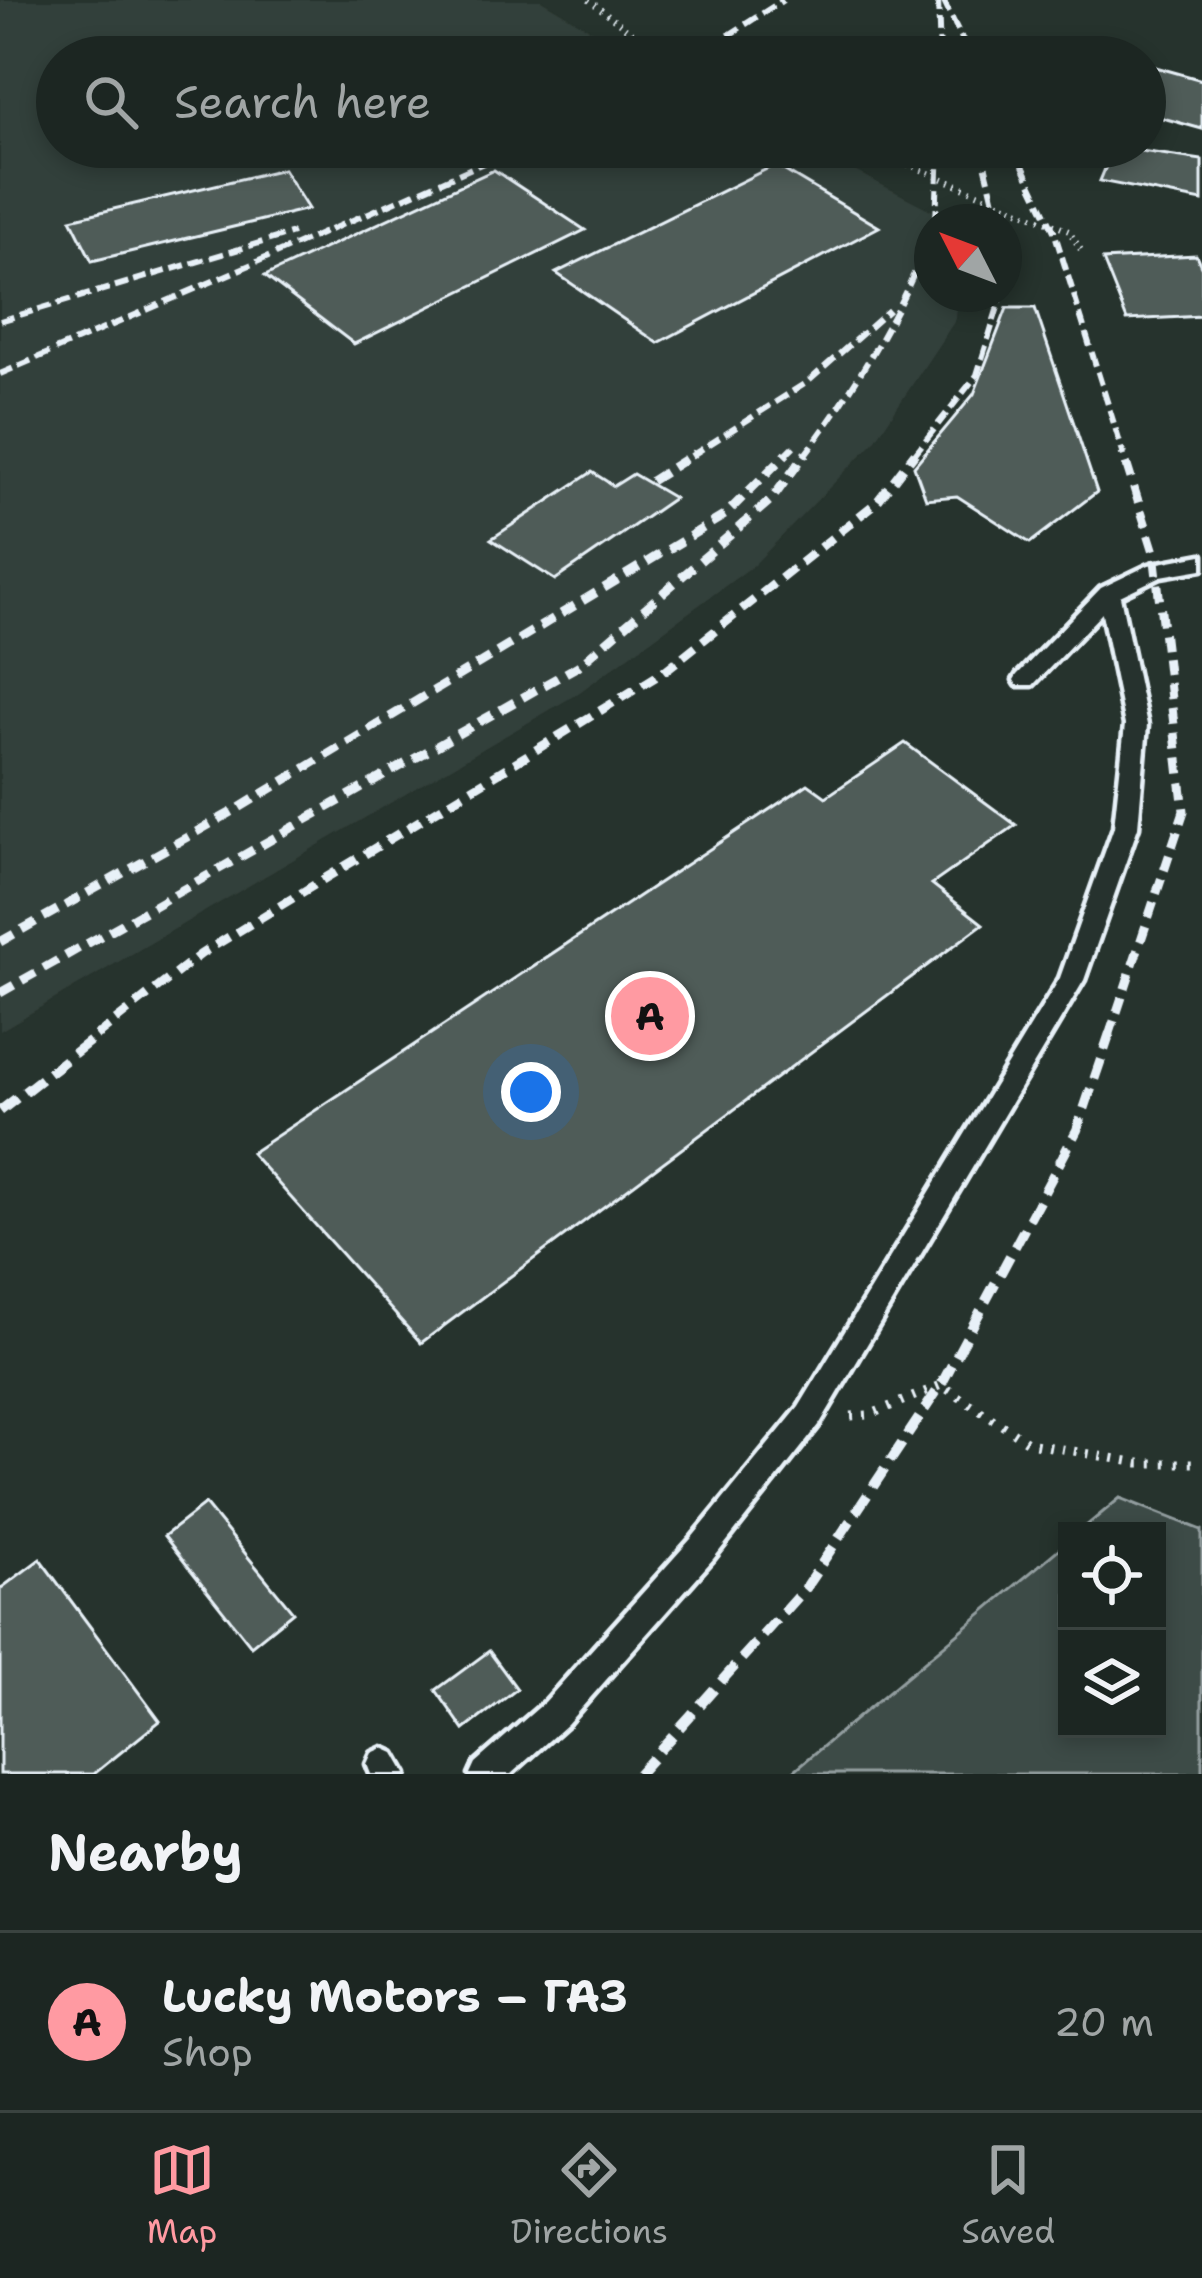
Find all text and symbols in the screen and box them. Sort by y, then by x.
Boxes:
search box [36,36,1166,168]
icon: search [78,69,144,135]
text: Search here [174,72,431,132]
north arrow [914,204,1022,312]
pin: A [611,971,689,1061]
your location [501,1062,561,1122]
map controls [1058,1522,1166,1738]
button: locate [1058,1522,1166,1630]
button: layers [1058,1630,1166,1738]
text: Nearby [48,1818,243,1886]
text: Lucky Motors – ГАЗ [162,1966,627,2026]
text: A [72,1996,102,2048]
text: 20 m [1054,1996,1154,2048]
text: Shop [162,2026,253,2078]
tab: Map [147,2137,217,2254]
tab: Directions [511,2137,668,2254]
tab: Saved [962,2137,1055,2254]

